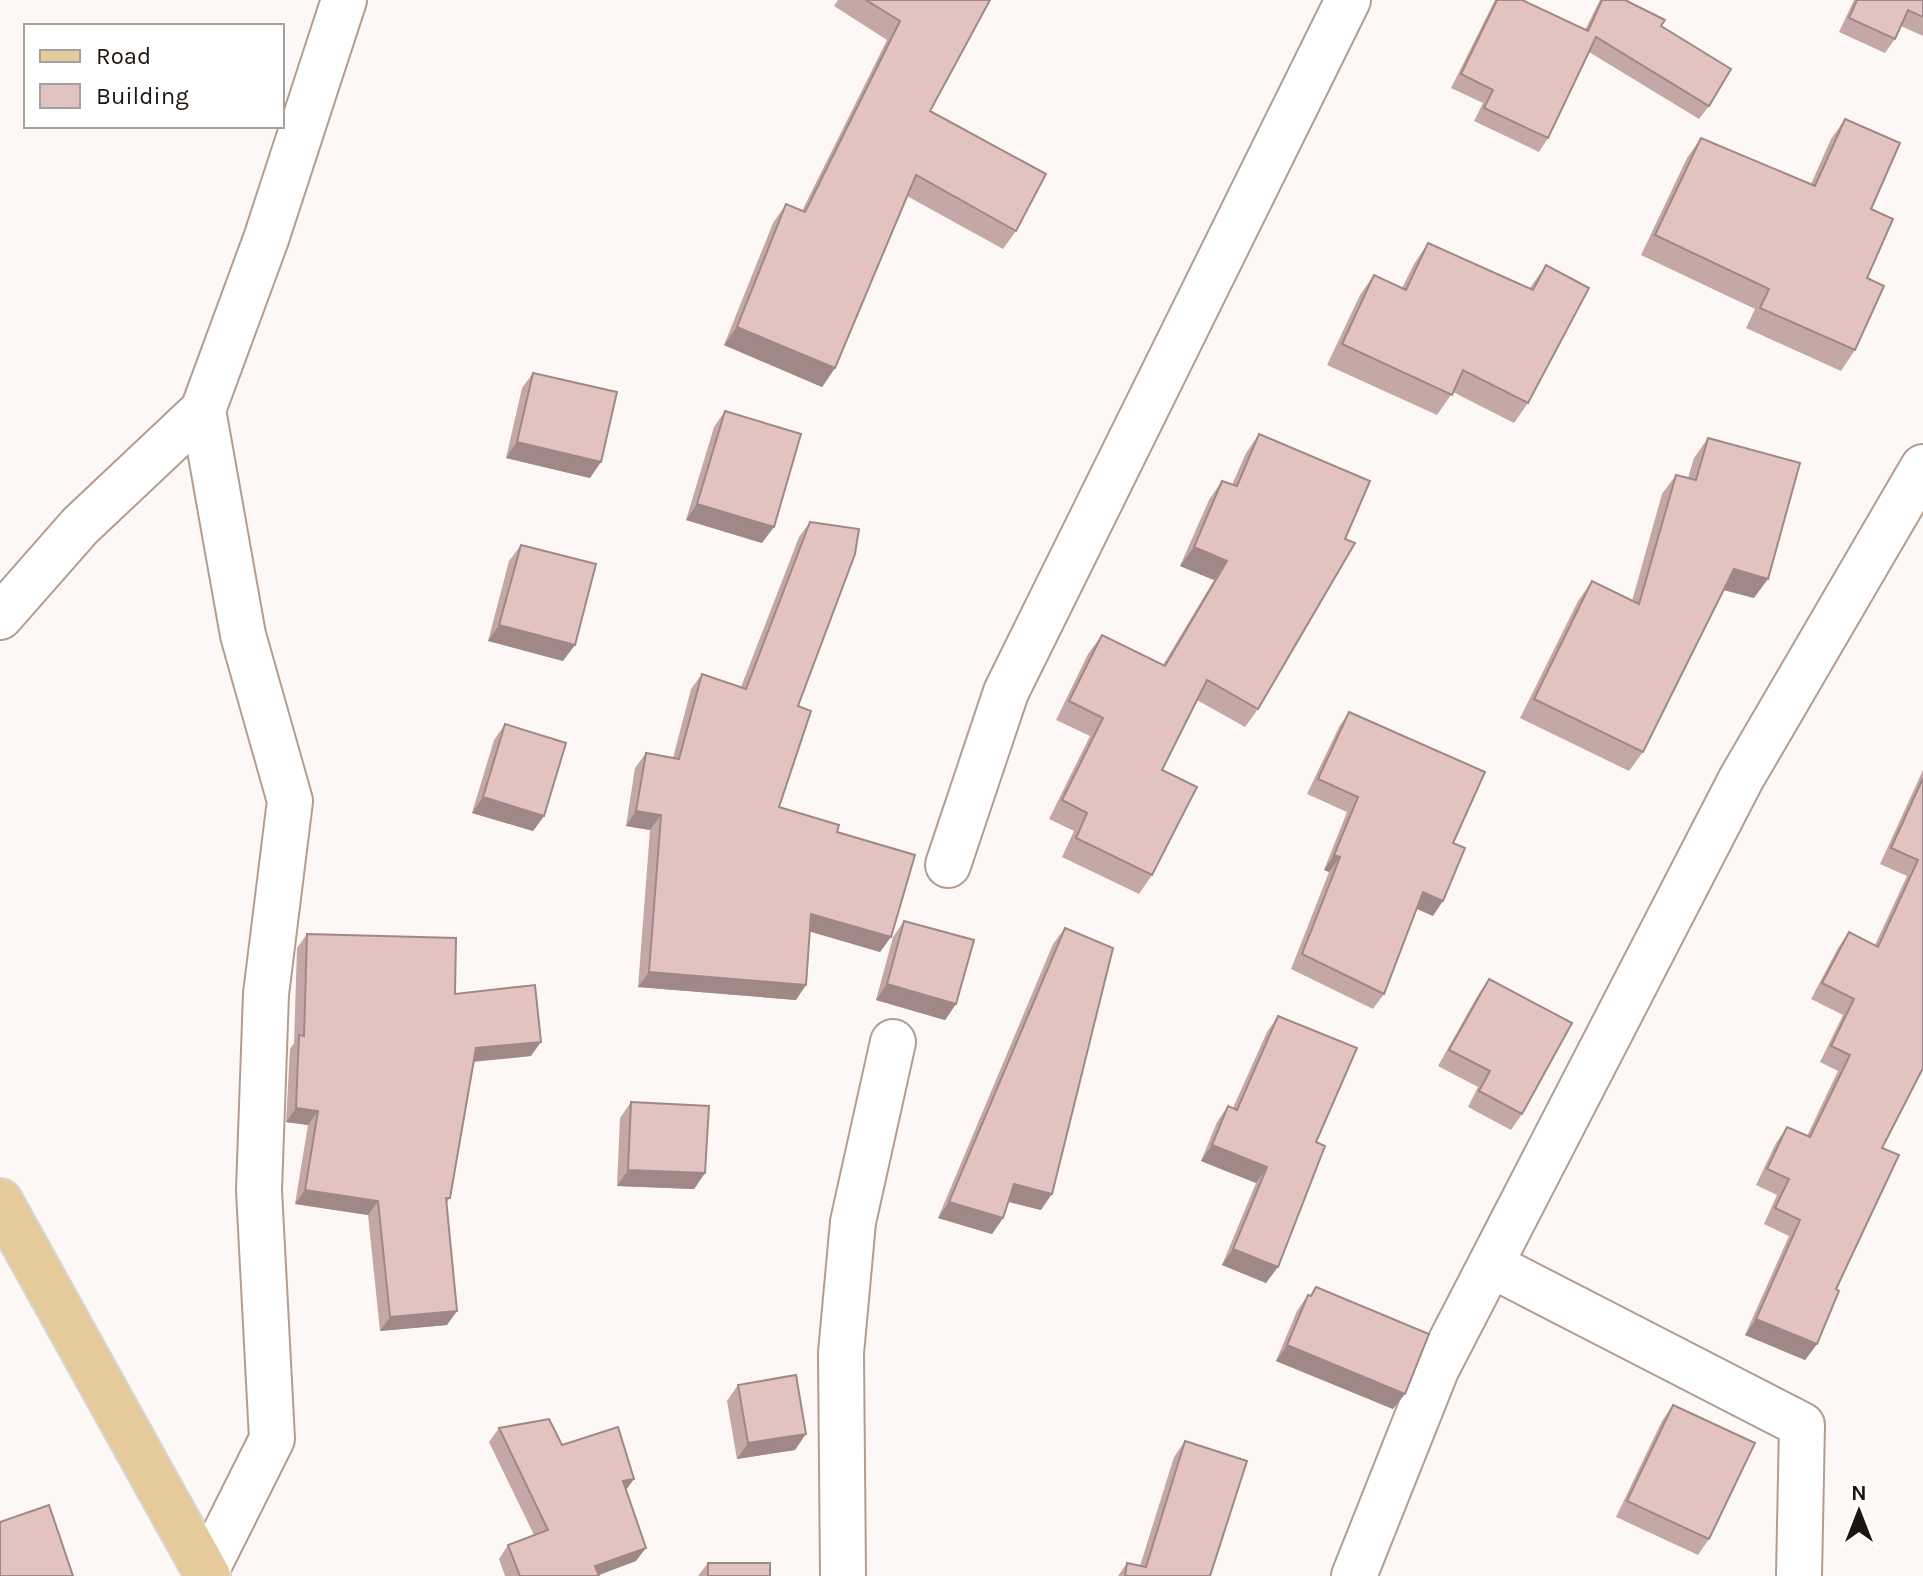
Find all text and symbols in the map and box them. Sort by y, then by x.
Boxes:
legend [24,24,284,128]
text: Road [96,42,151,70]
text: Building [96,82,189,110]
north arrow [1819,1472,1899,1552]
text: N [1851,1480,1867,1506]

